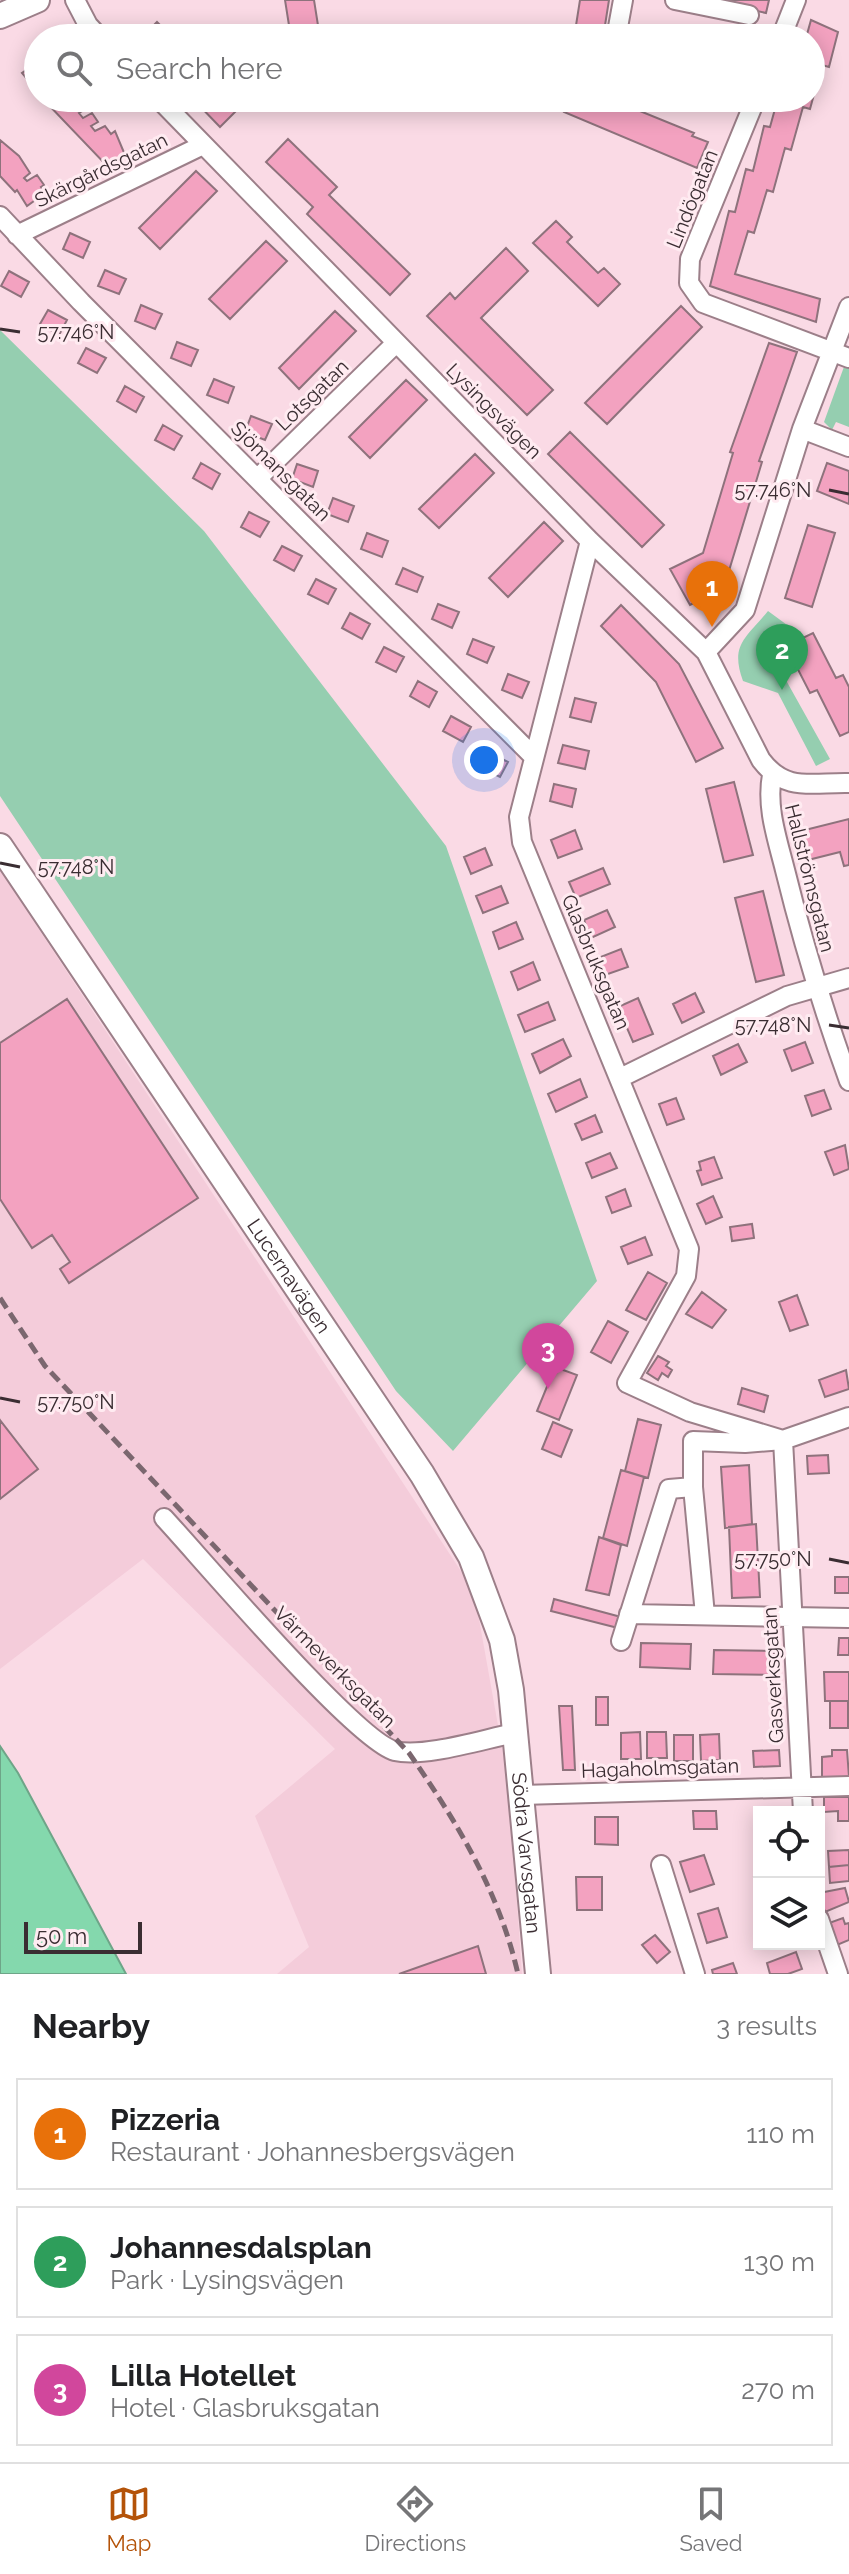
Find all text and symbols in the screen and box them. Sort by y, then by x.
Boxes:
search box [24,24,825,112]
icon: search [52,46,96,90]
text: Search here [116,51,283,86]
street label: Skärgårdsgatan [31,127,171,213]
street label: Lindögatan [661,146,723,252]
text: 57.746°N [38,320,114,344]
street label: Lotsgatan [271,354,353,436]
street label: Lysingsvägen [441,358,547,464]
street label: Sjömansgatan [226,416,336,526]
text: 57.746°N [735,478,811,502]
pin: 1 [686,561,738,627]
pin: 2 [756,624,808,690]
your location [464,740,504,780]
street label: Hallströmsgatan [780,801,840,955]
text: 57.748°N [38,855,114,879]
street label: Glasbruksgatan [557,891,635,1033]
text: 57.748°N [735,1013,811,1037]
street label: Lucernavägen [242,1214,336,1338]
pin: 3 [522,1323,574,1389]
text: 57.750°N [37,1390,115,1414]
text: 57.750°N [734,1547,812,1571]
street label: Värmeverksgatan [269,1601,401,1733]
street label: Gasverksgatan [757,1606,789,1744]
street label: Hagaholmsgatan [580,1753,740,1783]
street label: Södra Varvsgatan [507,1771,546,1935]
map controls [753,1806,825,1950]
button: locate [753,1806,825,1878]
button: layers [753,1878,825,1950]
scale bar [24,1918,142,1954]
text: 50 m [36,1923,87,1949]
text: Nearby [32,2006,150,2046]
text: 3 results [716,2011,817,2041]
text: Pizzeria [110,2102,220,2137]
text: 1 [54,2119,66,2149]
text: 110 m [746,2119,815,2149]
text: Restaurant · Johannesbergsvägen [110,2137,515,2167]
text: Johannesdalsplan [110,2230,372,2265]
text: 2 [53,2247,67,2277]
text: 130 m [744,2247,815,2277]
text: Park · Lysingsvägen [110,2265,344,2295]
text: Lilla Hotellet [110,2358,296,2393]
text: 3 [53,2375,67,2405]
text: 270 m [741,2375,815,2405]
text: Hotel · Glasbruksgatan [110,2393,380,2423]
tab: Map [107,2482,151,2556]
tab: Directions [365,2482,466,2556]
tab: Saved [679,2482,742,2556]

